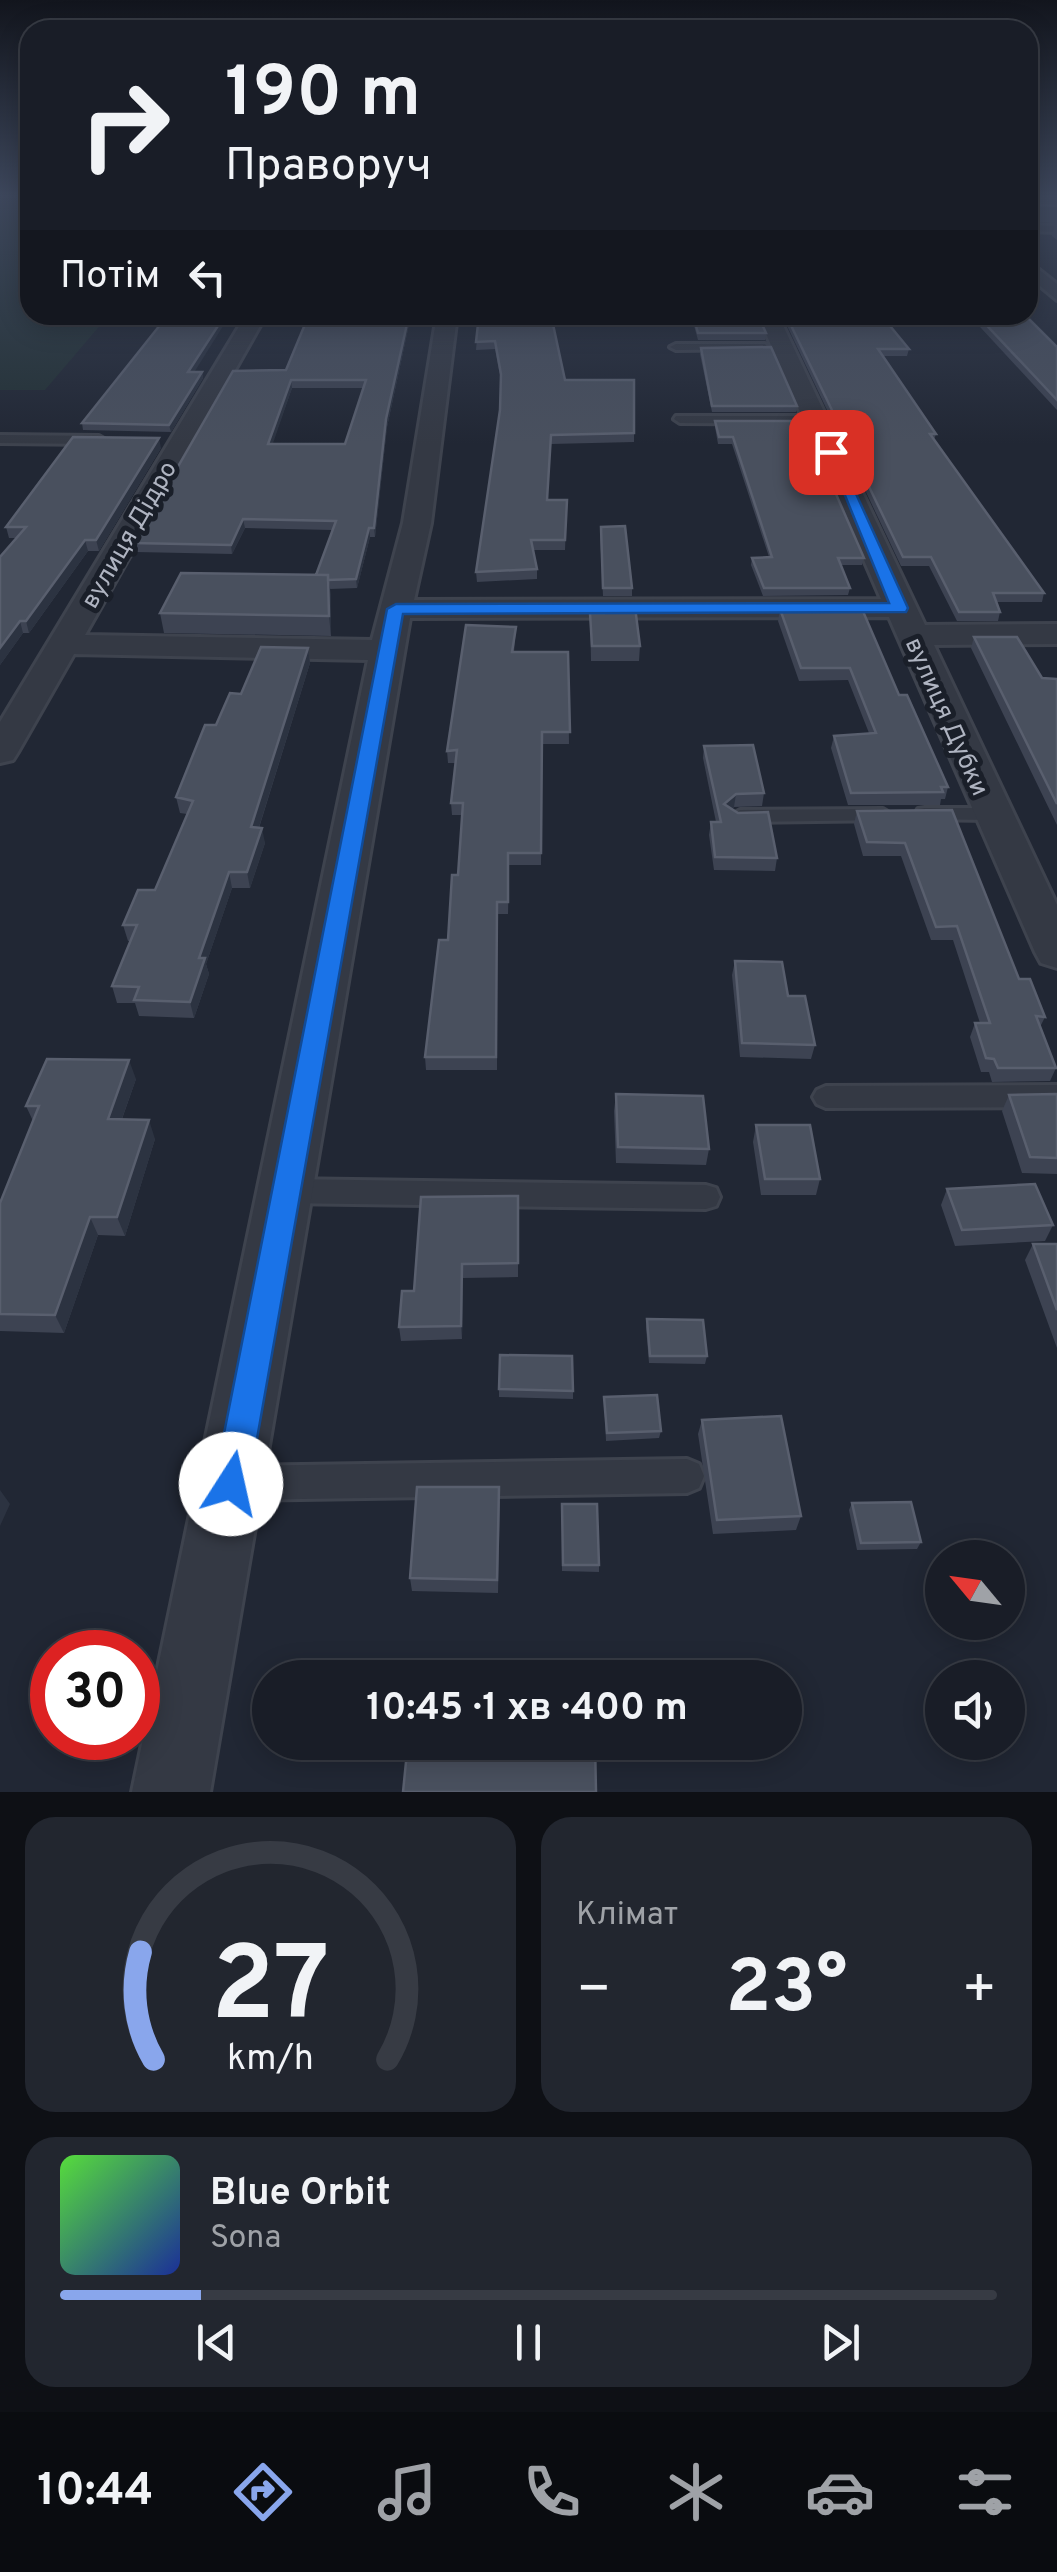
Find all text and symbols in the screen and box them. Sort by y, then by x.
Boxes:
text: 190 m [225,52,421,141]
icon: right [60,60,190,190]
text: Праворуч [225,139,432,196]
icon: left [180,250,235,305]
text: Потім [60,253,160,302]
pin [789,410,874,495]
icon: arrive [804,425,859,480]
street label: вулиця Дідро [76,456,186,615]
street label: вулиця Дубки [896,633,994,801]
position arrow [179,1432,283,1536]
north arrow [925,1540,1025,1640]
map controls [925,1540,1025,1760]
speed limit sign: 30 [30,1630,160,1760]
button: sound [925,1660,1025,1760]
text: 10:45 · 1 хв · 400 m [366,1685,688,1734]
text: Клімат [576,1896,678,1936]
text: 27 [211,1925,330,2057]
text: 23° [725,1944,848,2039]
text: − [576,1957,611,2027]
text: + [962,1957,997,2027]
text: km/h [227,2037,314,2083]
text: Blue Orbit [210,2170,391,2219]
text: Sona [210,2219,281,2259]
icon: previous [189,2315,244,2370]
icon: pause [501,2315,556,2370]
icon: next [813,2315,868,2370]
icon: directions [228,2457,298,2527]
icon: music [372,2457,442,2527]
icon: phone [517,2457,587,2527]
icon: climate [661,2457,731,2527]
icon: car [805,2457,875,2527]
icon: filters [950,2457,1020,2527]
text: 10:44 [37,2464,154,2521]

